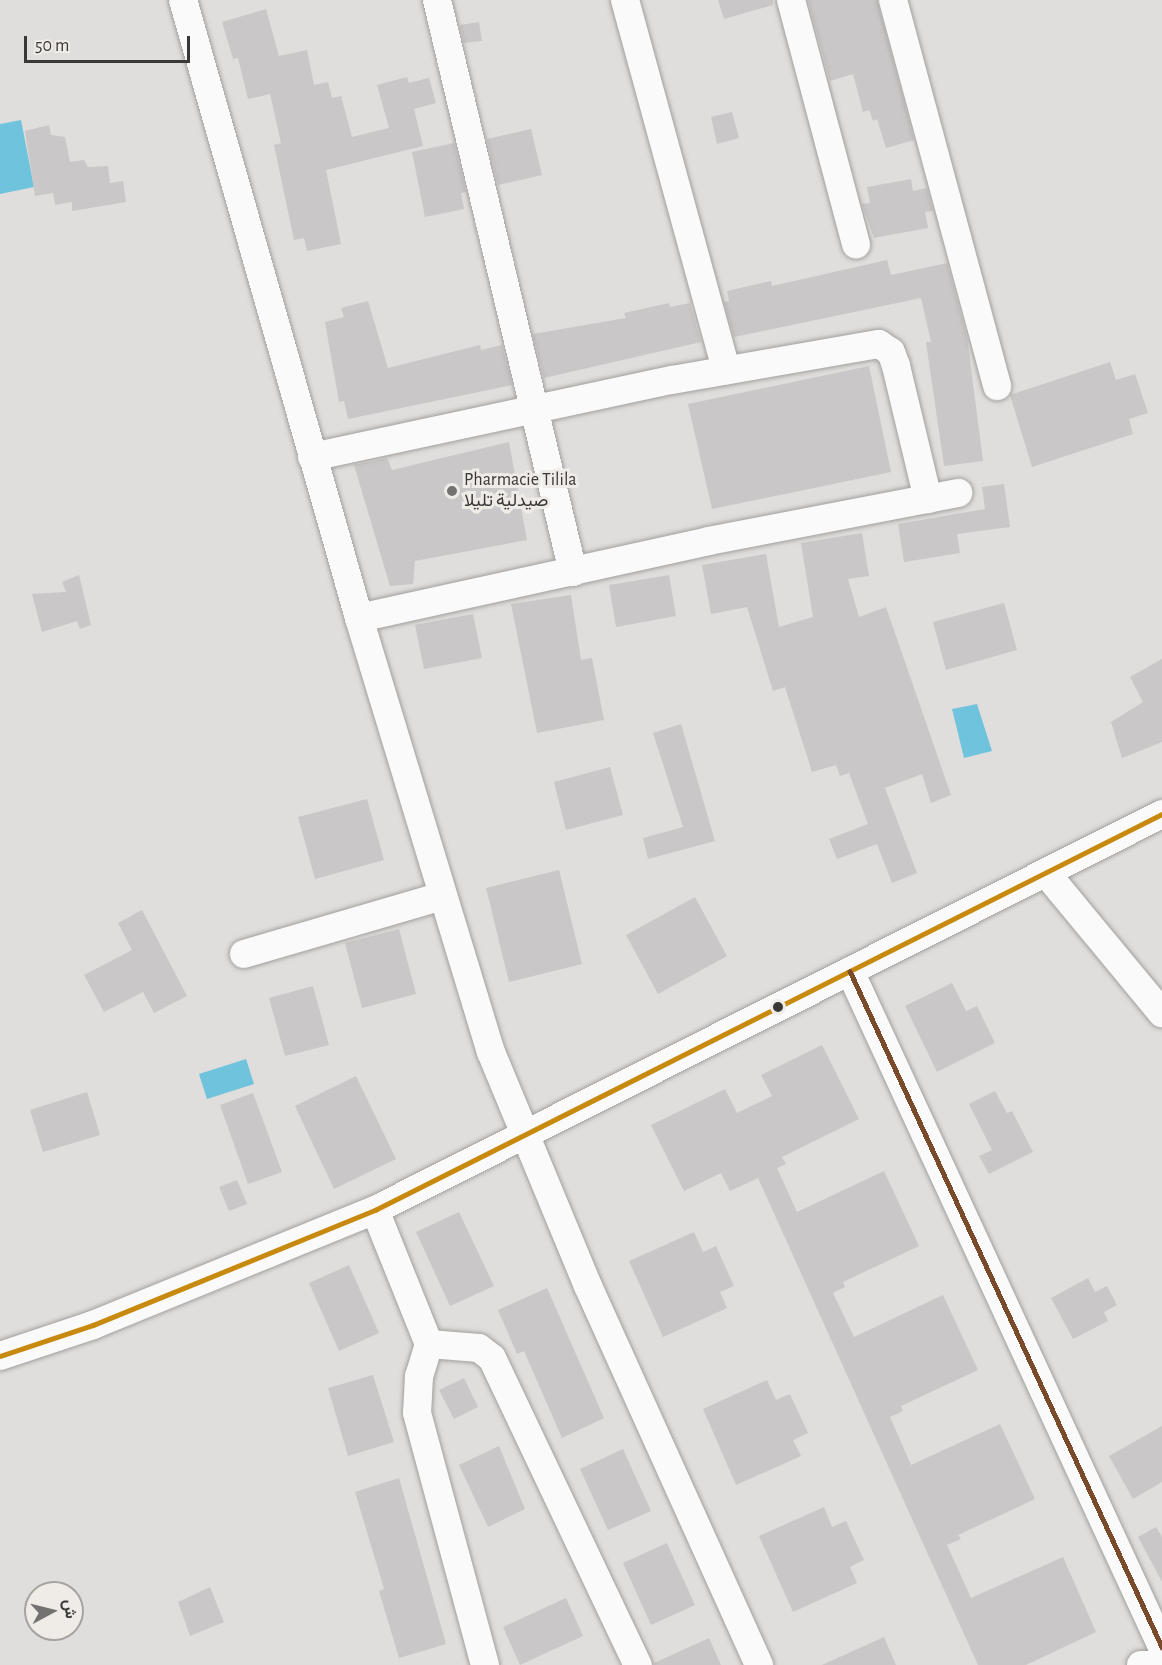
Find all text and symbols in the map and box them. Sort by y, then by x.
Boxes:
scale bar [27,24,194,62]
text: 50 m [35,37,69,55]
place label: Pharmacie Tilila صيدلية تليلا [464,470,577,512]
marker: Pharmacie Tilila صيدلية تليلا [445,484,459,498]
unlabelled marker [772,1001,784,1013]
north arrow [24,1581,84,1641]
text: ش [61,1599,79,1620]

